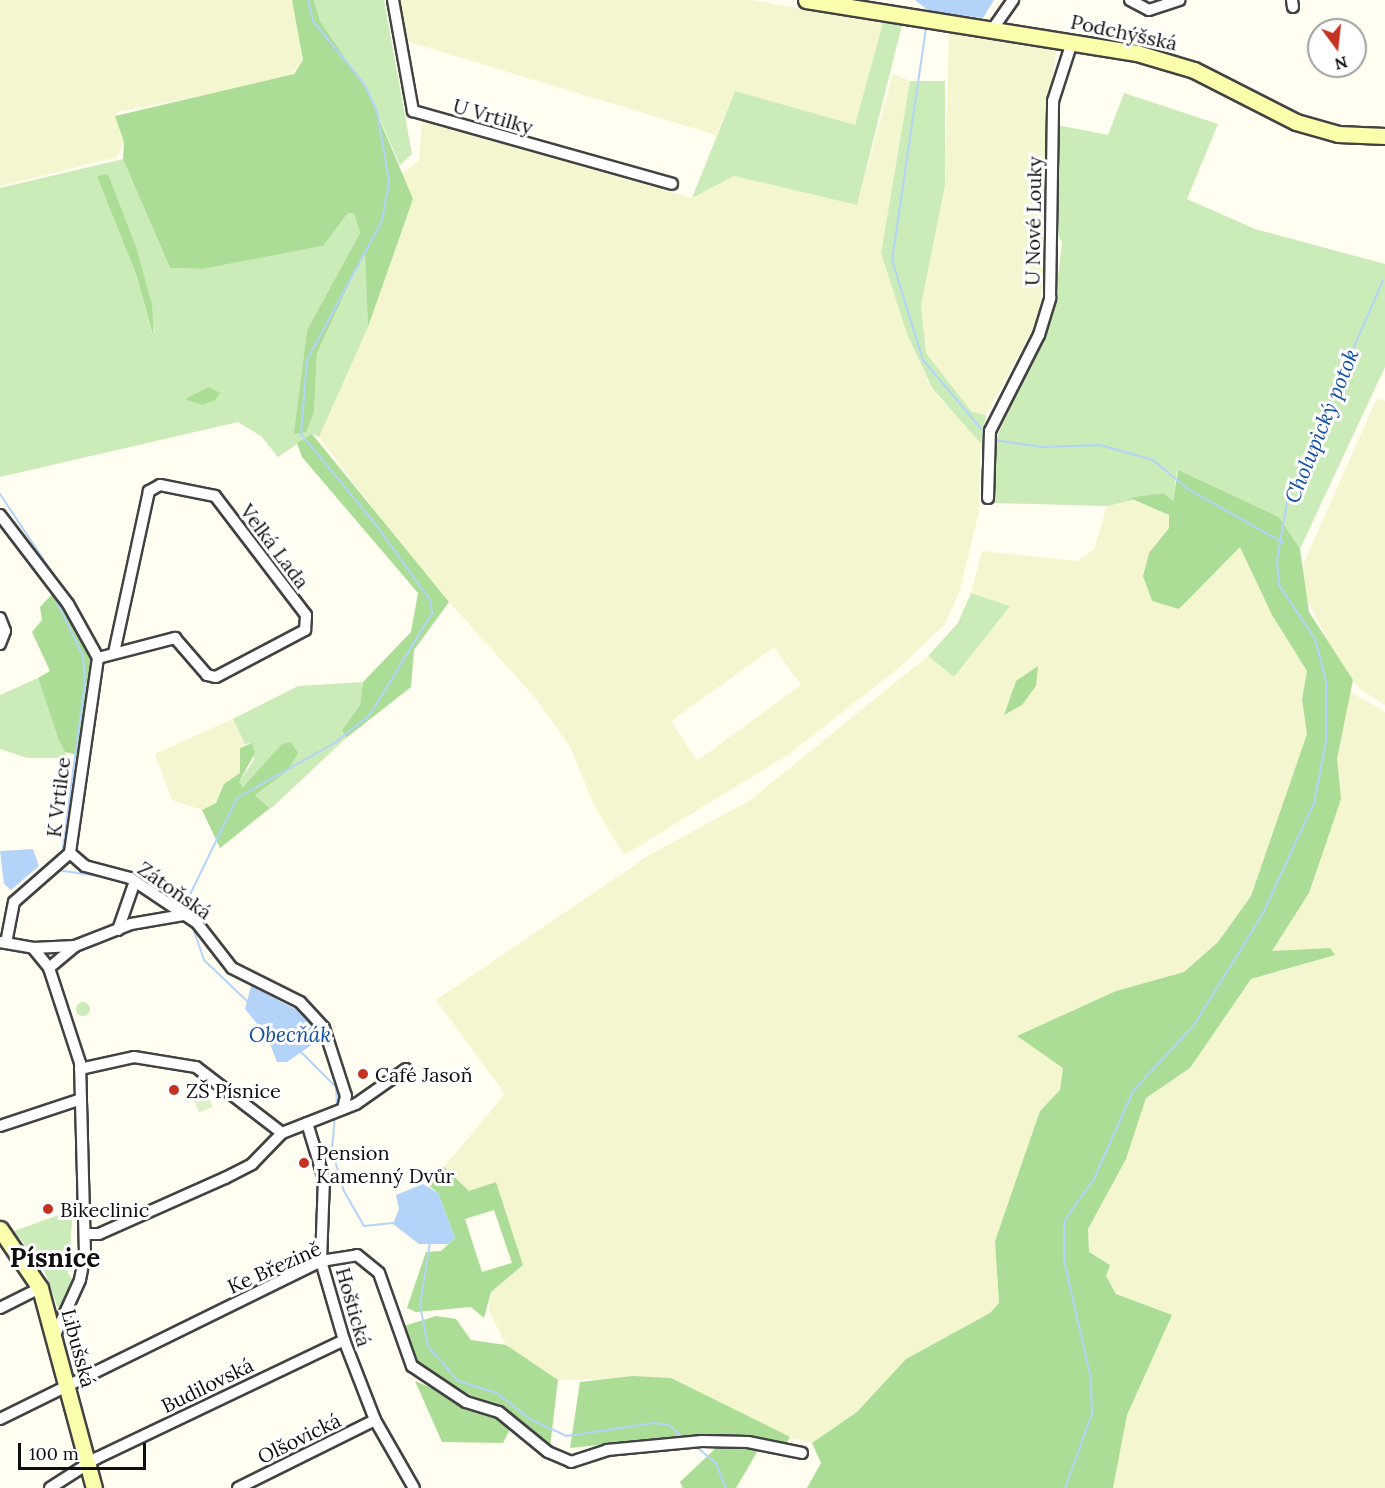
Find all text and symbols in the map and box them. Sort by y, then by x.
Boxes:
street label: Podchýšská [1069,9,1179,55]
north arrow [1307,18,1367,78]
text: N [1333,52,1350,75]
street label: U Vrtilky [450,93,536,139]
street label: U Nové Louky [1020,156,1046,286]
water label: Cholupický potok [1280,345,1364,507]
street label: Velká Lada [235,499,315,593]
street label: K Vrtilce [41,756,75,838]
street label: Zátoňská [134,856,216,924]
water label: Obecňák [249,1022,331,1048]
place label: Café Jasoň [375,1062,473,1086]
marker: Café Jasoň [356,1067,370,1081]
place label: ZŠ Písnice [186,1078,281,1102]
marker: ZŠ Písnice [167,1083,181,1097]
place label: Pension Kamenný Dvůr [316,1140,454,1187]
marker: Pension Kamenný Dvůr [297,1156,311,1170]
place label: Bikeclinic [60,1197,149,1221]
marker: Bikeclinic [41,1202,55,1216]
street label: Ke Březině [223,1236,325,1298]
district label: Písnice [10,1242,100,1274]
street label: Hoštická [331,1265,377,1349]
street label: Libušská [57,1306,101,1390]
street label: Budilovská [157,1352,257,1418]
street label: Olšovická [253,1408,345,1468]
scale bar [21,1431,148,1469]
text: 100 m [29,1442,79,1465]

